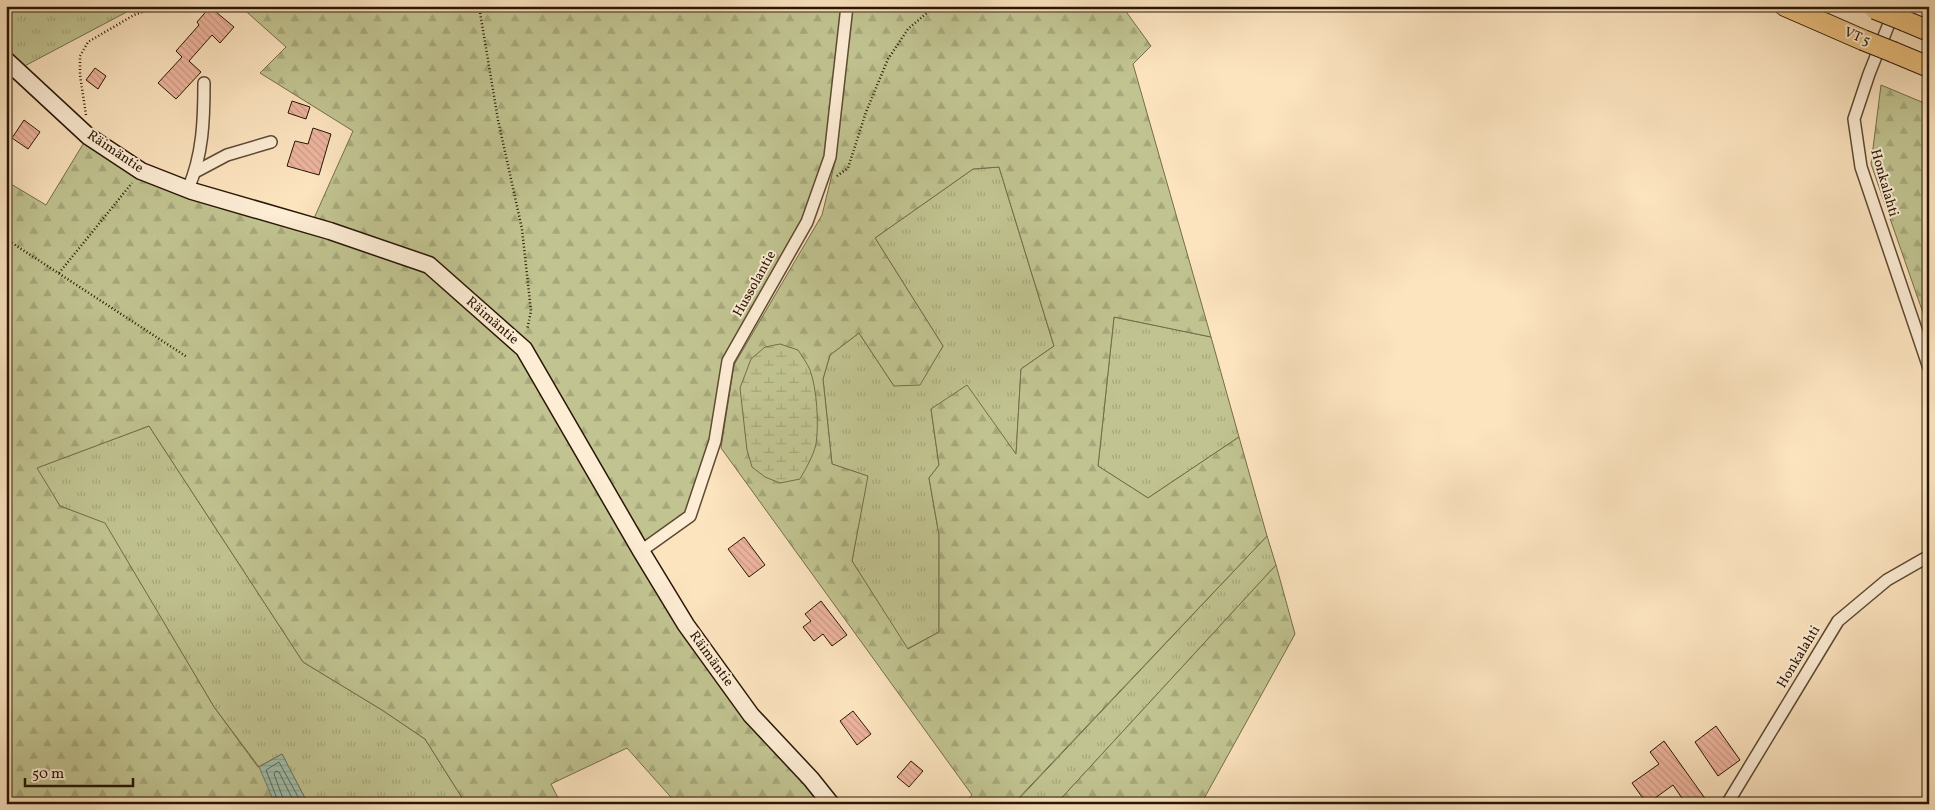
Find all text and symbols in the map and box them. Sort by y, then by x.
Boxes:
street label: VT 5 [1841,23,1873,51]
street label: Räimäntie [83,126,147,178]
street label: Honkalahti [1865,147,1903,219]
street label: Hussolantie [729,247,781,321]
street label: Räimäntie [462,293,523,349]
street label: Honkalahti [1773,622,1825,692]
street label: Räimäntie [684,627,738,691]
scale bar [25,755,132,787]
text: 50 m [32,764,64,785]

